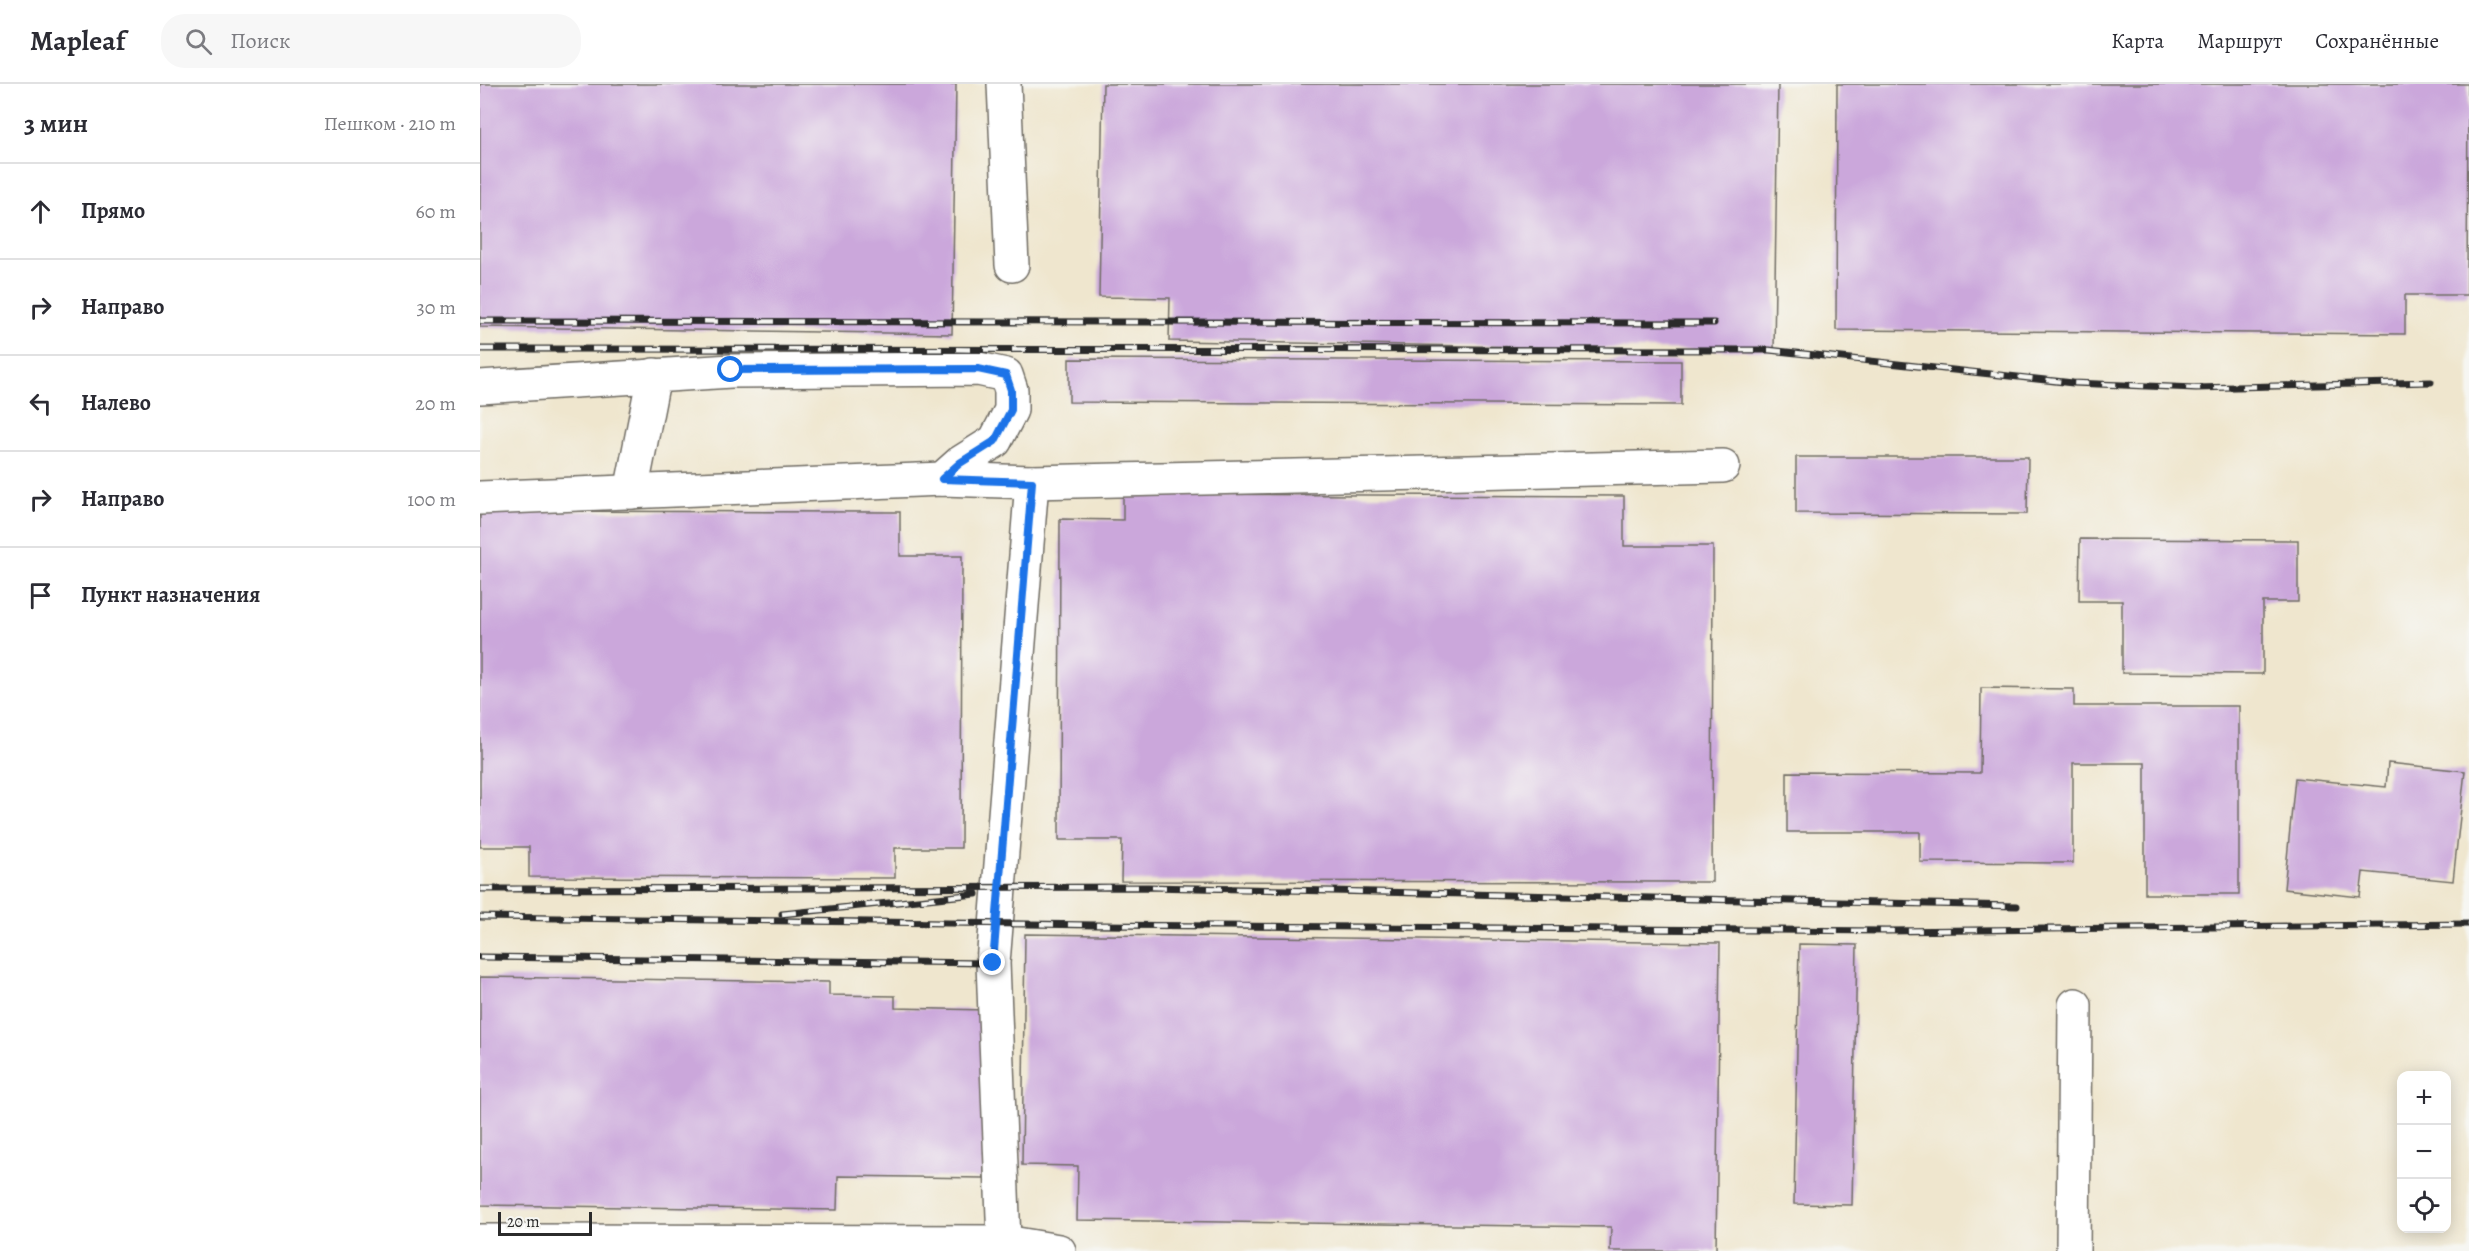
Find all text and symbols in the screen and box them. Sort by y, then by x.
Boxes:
search box [161,14,581,68]
text: Mapleaf [30,22,125,60]
icon: search [182,25,215,58]
text: Поиск [230,26,290,56]
text: Карта [2111,27,2164,55]
text: Маршрут [2197,27,2282,55]
text: Сохранённые [2315,27,2439,55]
text: 3 мин [24,106,88,141]
text: Пешком · 210 m [324,110,456,137]
icon: ahead [24,195,57,228]
text: Прямо [81,196,145,226]
text: 60 m [416,198,456,225]
icon: right [24,291,57,324]
text: Направо [81,292,164,322]
text: 30 m [416,294,456,321]
route start [717,356,743,382]
icon: left [24,387,57,420]
text: Налево [81,388,151,418]
text: 20 m [415,390,456,417]
icon: right [24,483,57,516]
text: Направо [81,484,164,514]
text: 100 m [407,486,456,513]
icon: arrive [24,579,57,612]
text: Пункт назначения [81,580,260,610]
route end [979,949,1005,975]
map controls [2397,1071,2451,1233]
button: + [2397,1071,2451,1125]
button: − [2397,1125,2451,1179]
button: locate [2397,1179,2451,1233]
scale bar [498,1209,592,1236]
text: 20 m [507,1211,540,1233]

